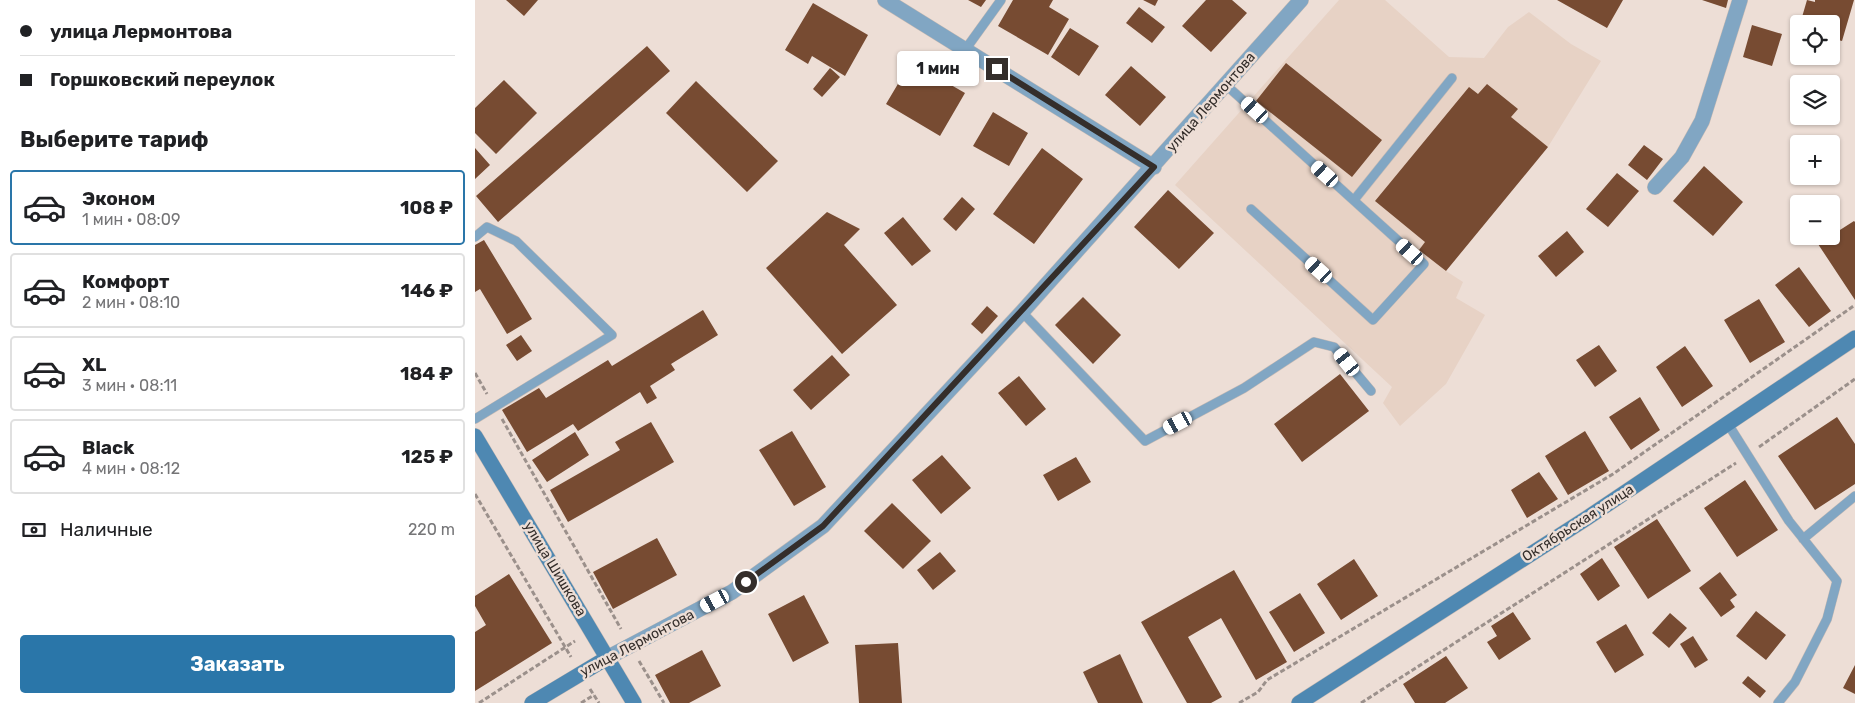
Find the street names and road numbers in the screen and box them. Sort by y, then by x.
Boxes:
street label: улица Лермонтова [1163,49,1259,155]
street label: Октябрьская улица [1519,481,1637,565]
street label: улица Шишкова [520,519,590,619]
street label: улица Лермонтова [577,606,697,680]

